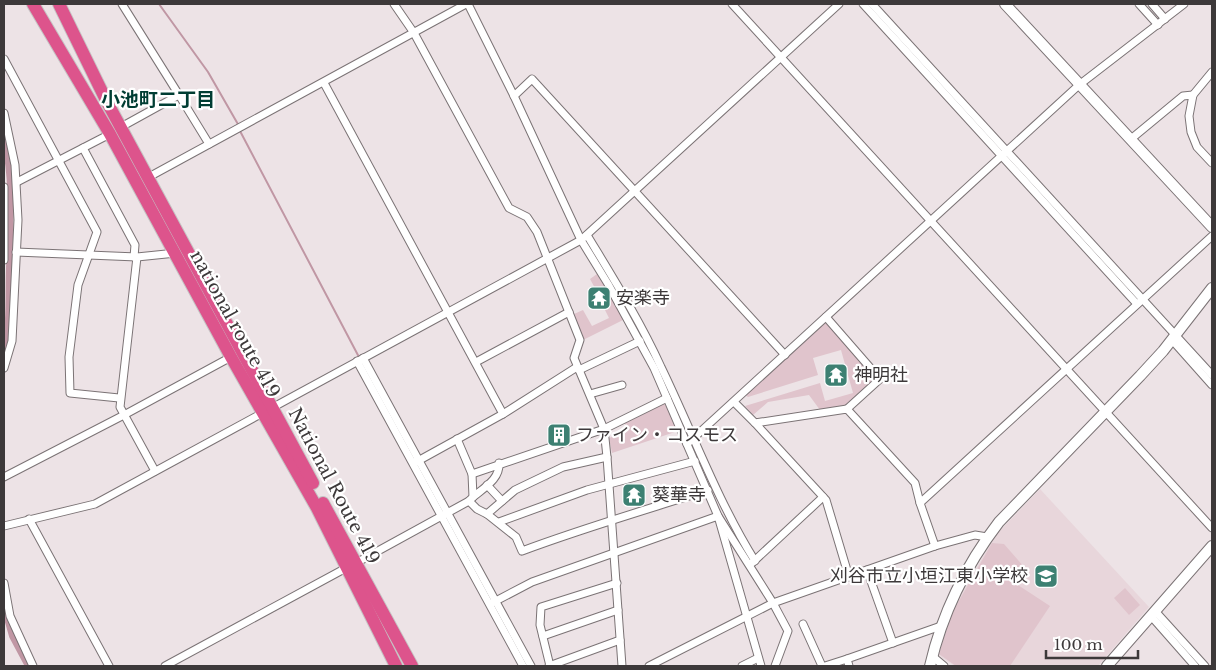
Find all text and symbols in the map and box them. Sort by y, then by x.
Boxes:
district label: 小池町二丁目 [101,88,215,111]
street label: national route 419 [185,246,285,402]
temple icon: 安楽寺 [586,285,612,311]
place label: 安楽寺 [616,287,670,309]
temple icon: 神明社 [823,362,849,388]
place label: 神明社 [854,364,908,386]
street label: National Route 419 [283,404,385,568]
building icon: ファイン・コスモス [546,422,572,448]
place label: ファイン・コスモス [576,424,738,446]
temple icon: 葵華寺 [621,482,647,508]
place label: 葵華寺 [652,484,706,506]
school or university icon: 刈谷市立小垣江東小学校 [1033,563,1059,589]
place label: 刈谷市立小垣江東小学校 [830,565,1028,587]
scale bar [1046,628,1138,660]
text: 100 m [1054,635,1103,654]

